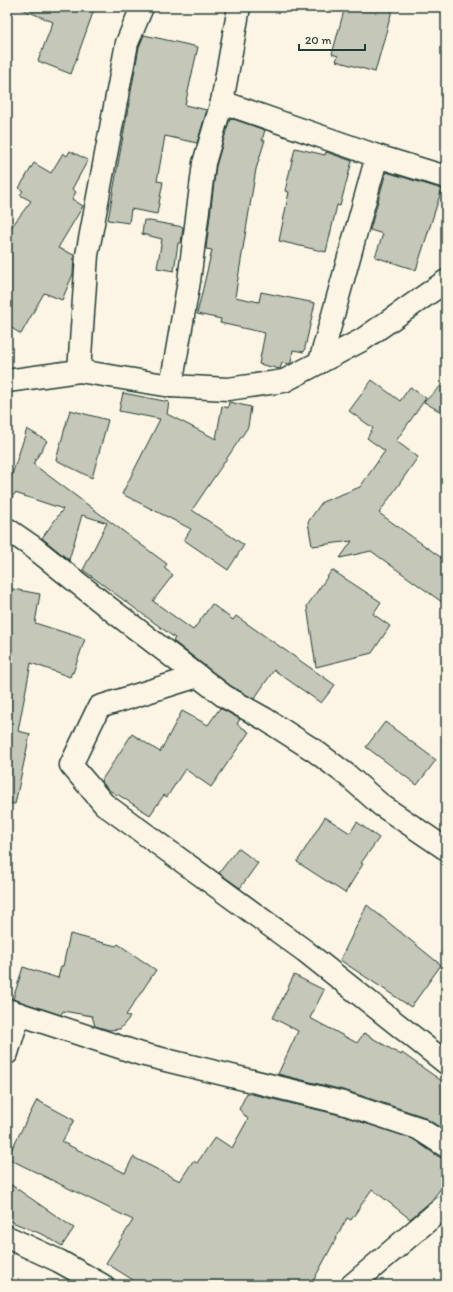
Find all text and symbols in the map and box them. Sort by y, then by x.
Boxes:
scale bar [299,26,365,52]
text: 20 m [305,33,332,47]

